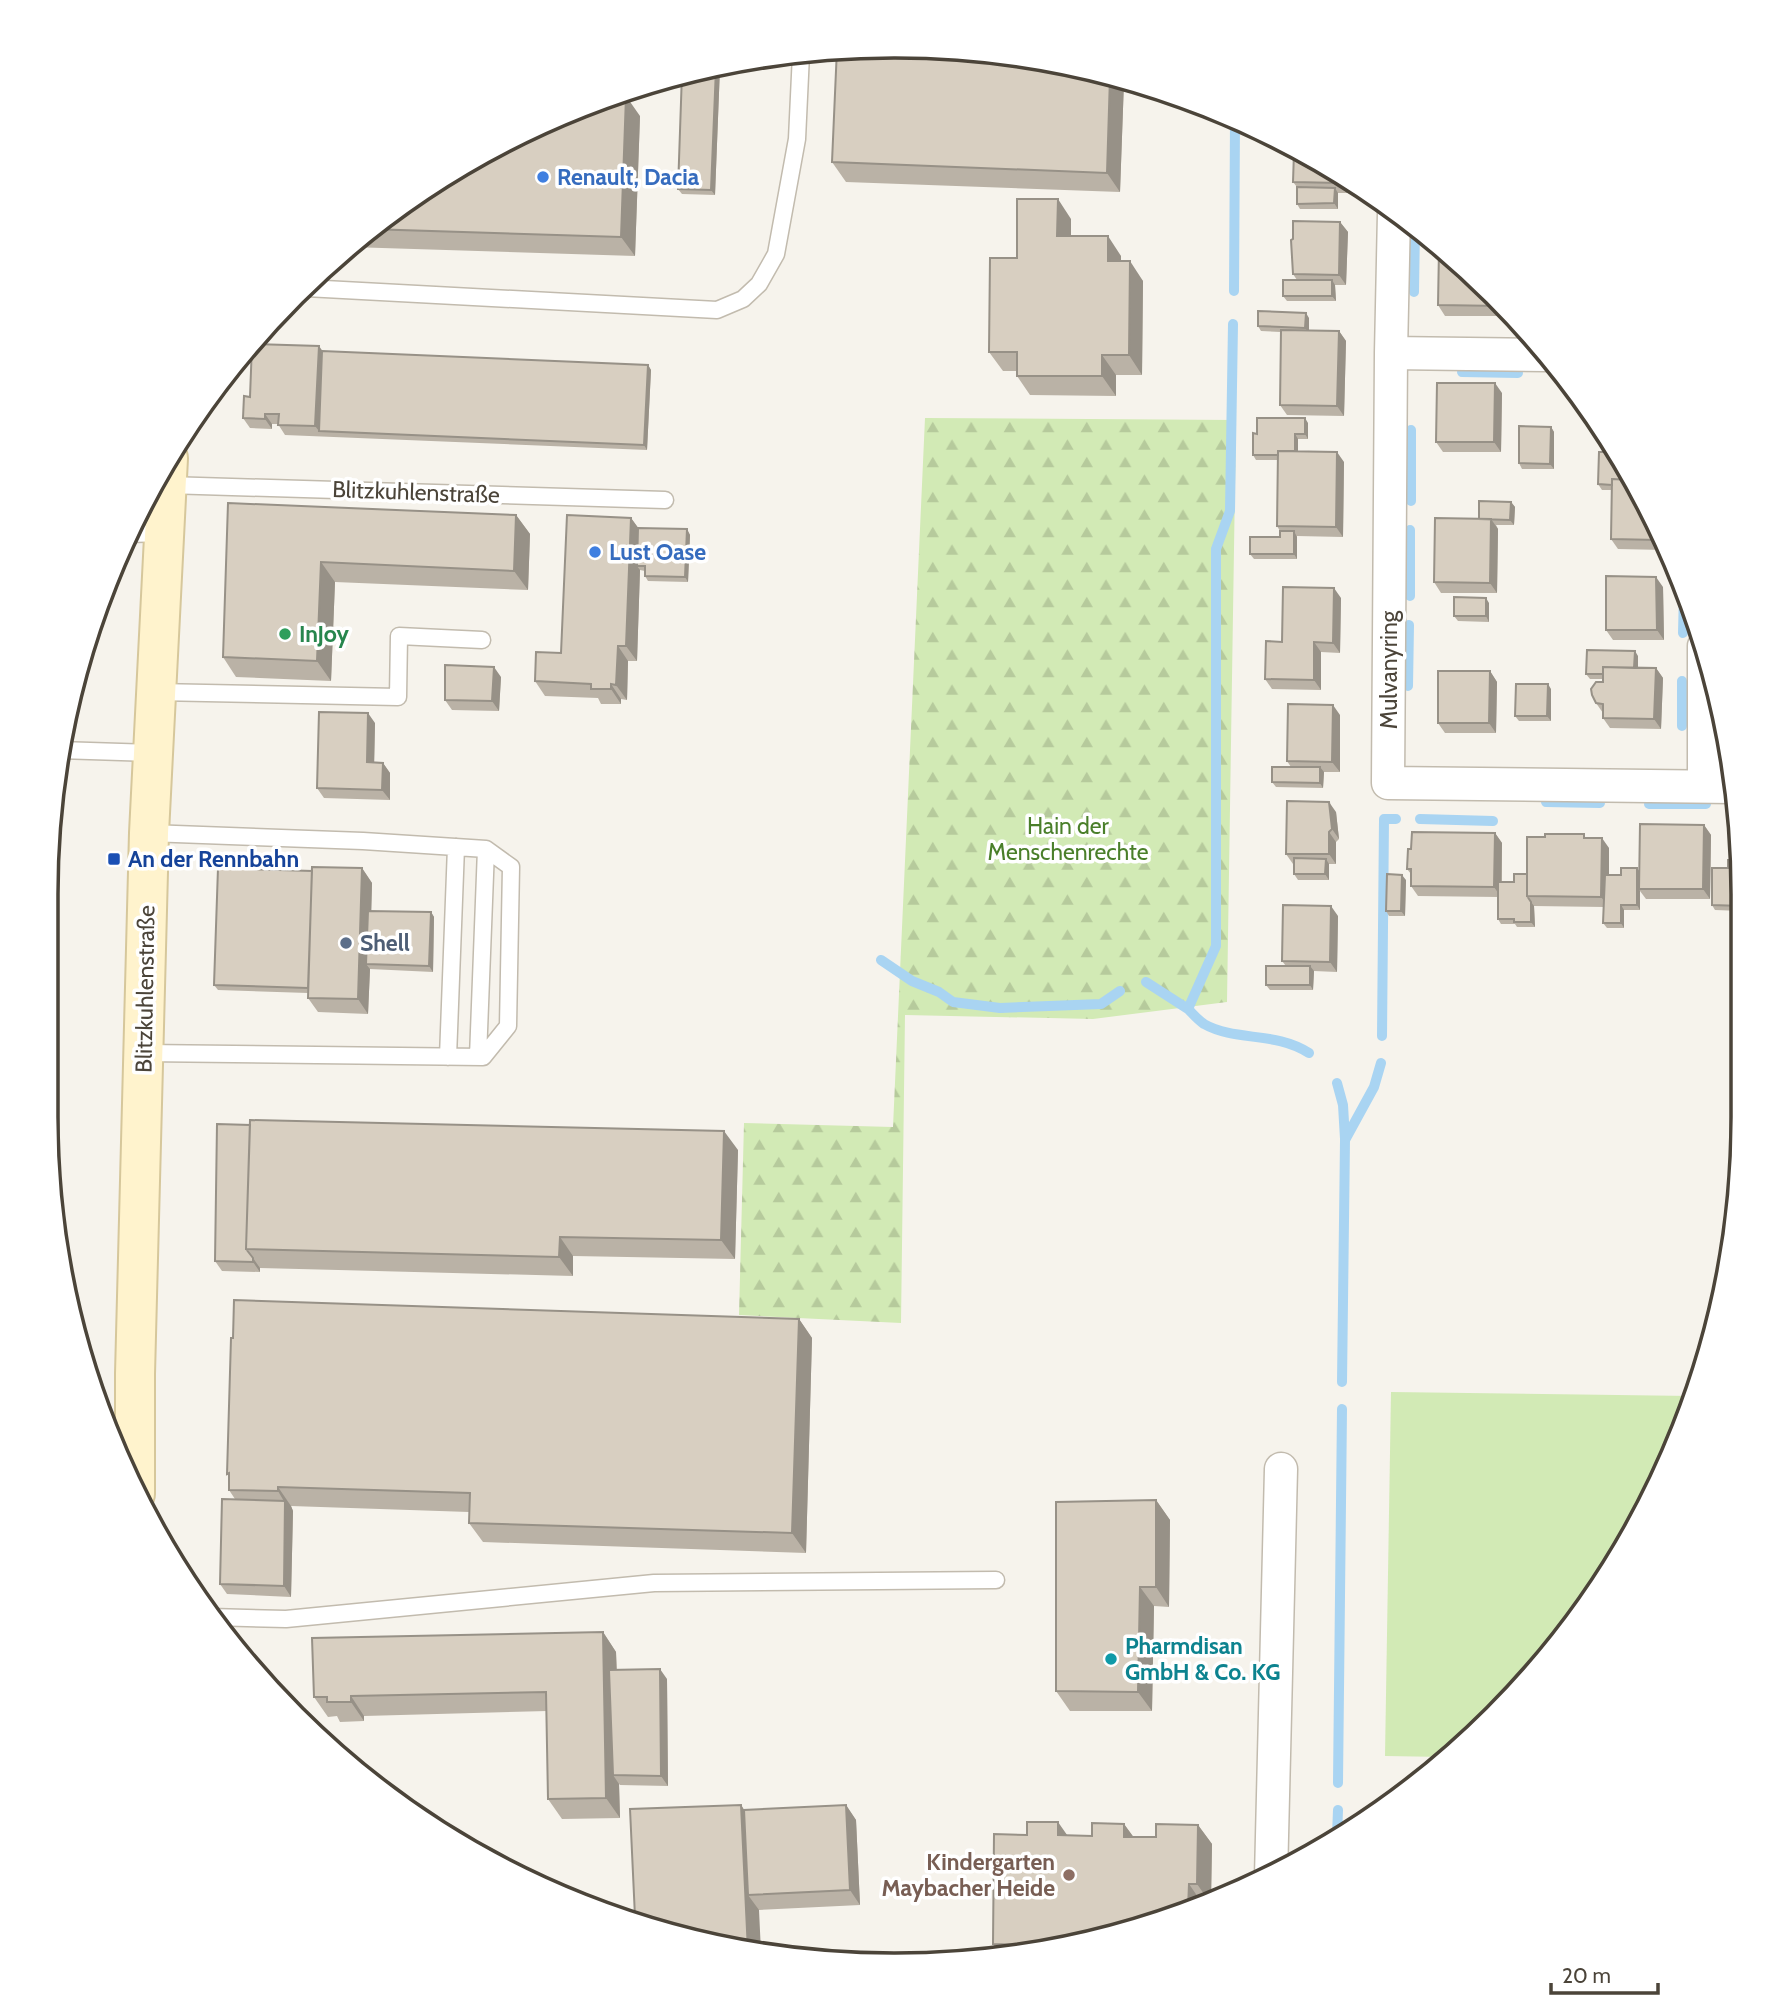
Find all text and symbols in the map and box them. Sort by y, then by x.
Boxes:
place label: Renault, Dacia [557,163,700,191]
marker: Renault, Dacia [535,169,551,185]
street label: Blitzkuhlenstraße [332,475,500,509]
place label: Lust Oase [609,538,706,566]
marker: Lust Oase [587,544,603,560]
street label: Mulvanyring [1375,610,1403,729]
place label: InJoy [299,620,350,648]
marker: InJoy [277,626,293,642]
park label: Hain der Menschenrechte [988,812,1149,866]
place label: An der Rennbahn [128,845,299,873]
marker: An der Rennbahn [106,851,122,867]
street label: Blitzkuhlenstraße [130,905,160,1073]
place label: Shell [360,929,410,957]
marker: Shell [338,935,354,951]
place label: Pharmdisan GmbH & Co. KG [1125,1632,1281,1686]
marker: Pharmdisan GmbH & Co. KG [1103,1651,1119,1667]
place label: Kindergarten Maybacher Heide [882,1848,1055,1902]
marker: Kindergarten Maybacher Heide [1061,1867,1077,1883]
scale bar [1551,1952,1658,1996]
text: 20 m [1562,1963,1611,1988]

